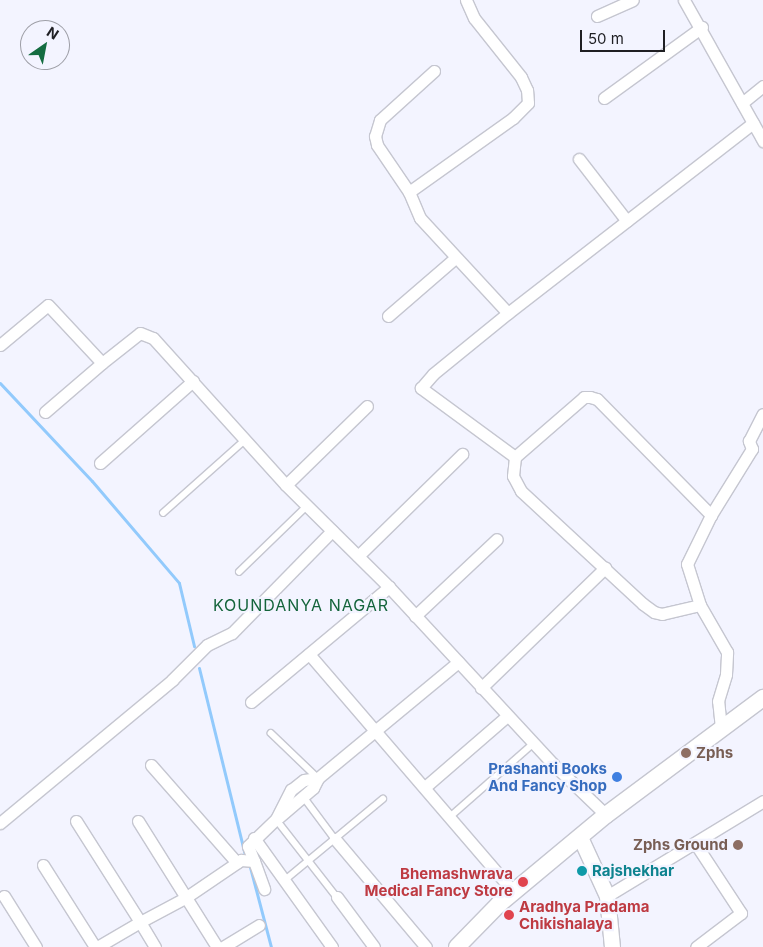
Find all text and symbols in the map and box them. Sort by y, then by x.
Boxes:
north arrow [20,20,70,70]
scale bar [583,20,668,52]
text: N [44,23,62,43]
text: 50 m [588,29,624,48]
district label: KOUNDANYA NAGAR [211,595,391,615]
place label: Zphs [696,744,733,762]
marker: Zphs [680,747,692,759]
place label: Prashanti Books And Fancy Shop [488,759,607,794]
marker: Prashanti Books And Fancy Shop [611,771,623,783]
place label: Zphs Ground [633,836,728,854]
marker: Zphs Ground [732,839,744,851]
place label: Rajshekhar [592,862,674,880]
place label: Bhemashwrava Medical Fancy Store [364,864,513,899]
marker: Rajshekhar [576,865,588,877]
marker: Bhemashwrava Medical Fancy Store [517,876,529,888]
place label: Aradhya Pradama Chikishalaya [519,897,649,932]
marker: Aradhya Pradama Chikishalaya [503,909,515,921]

